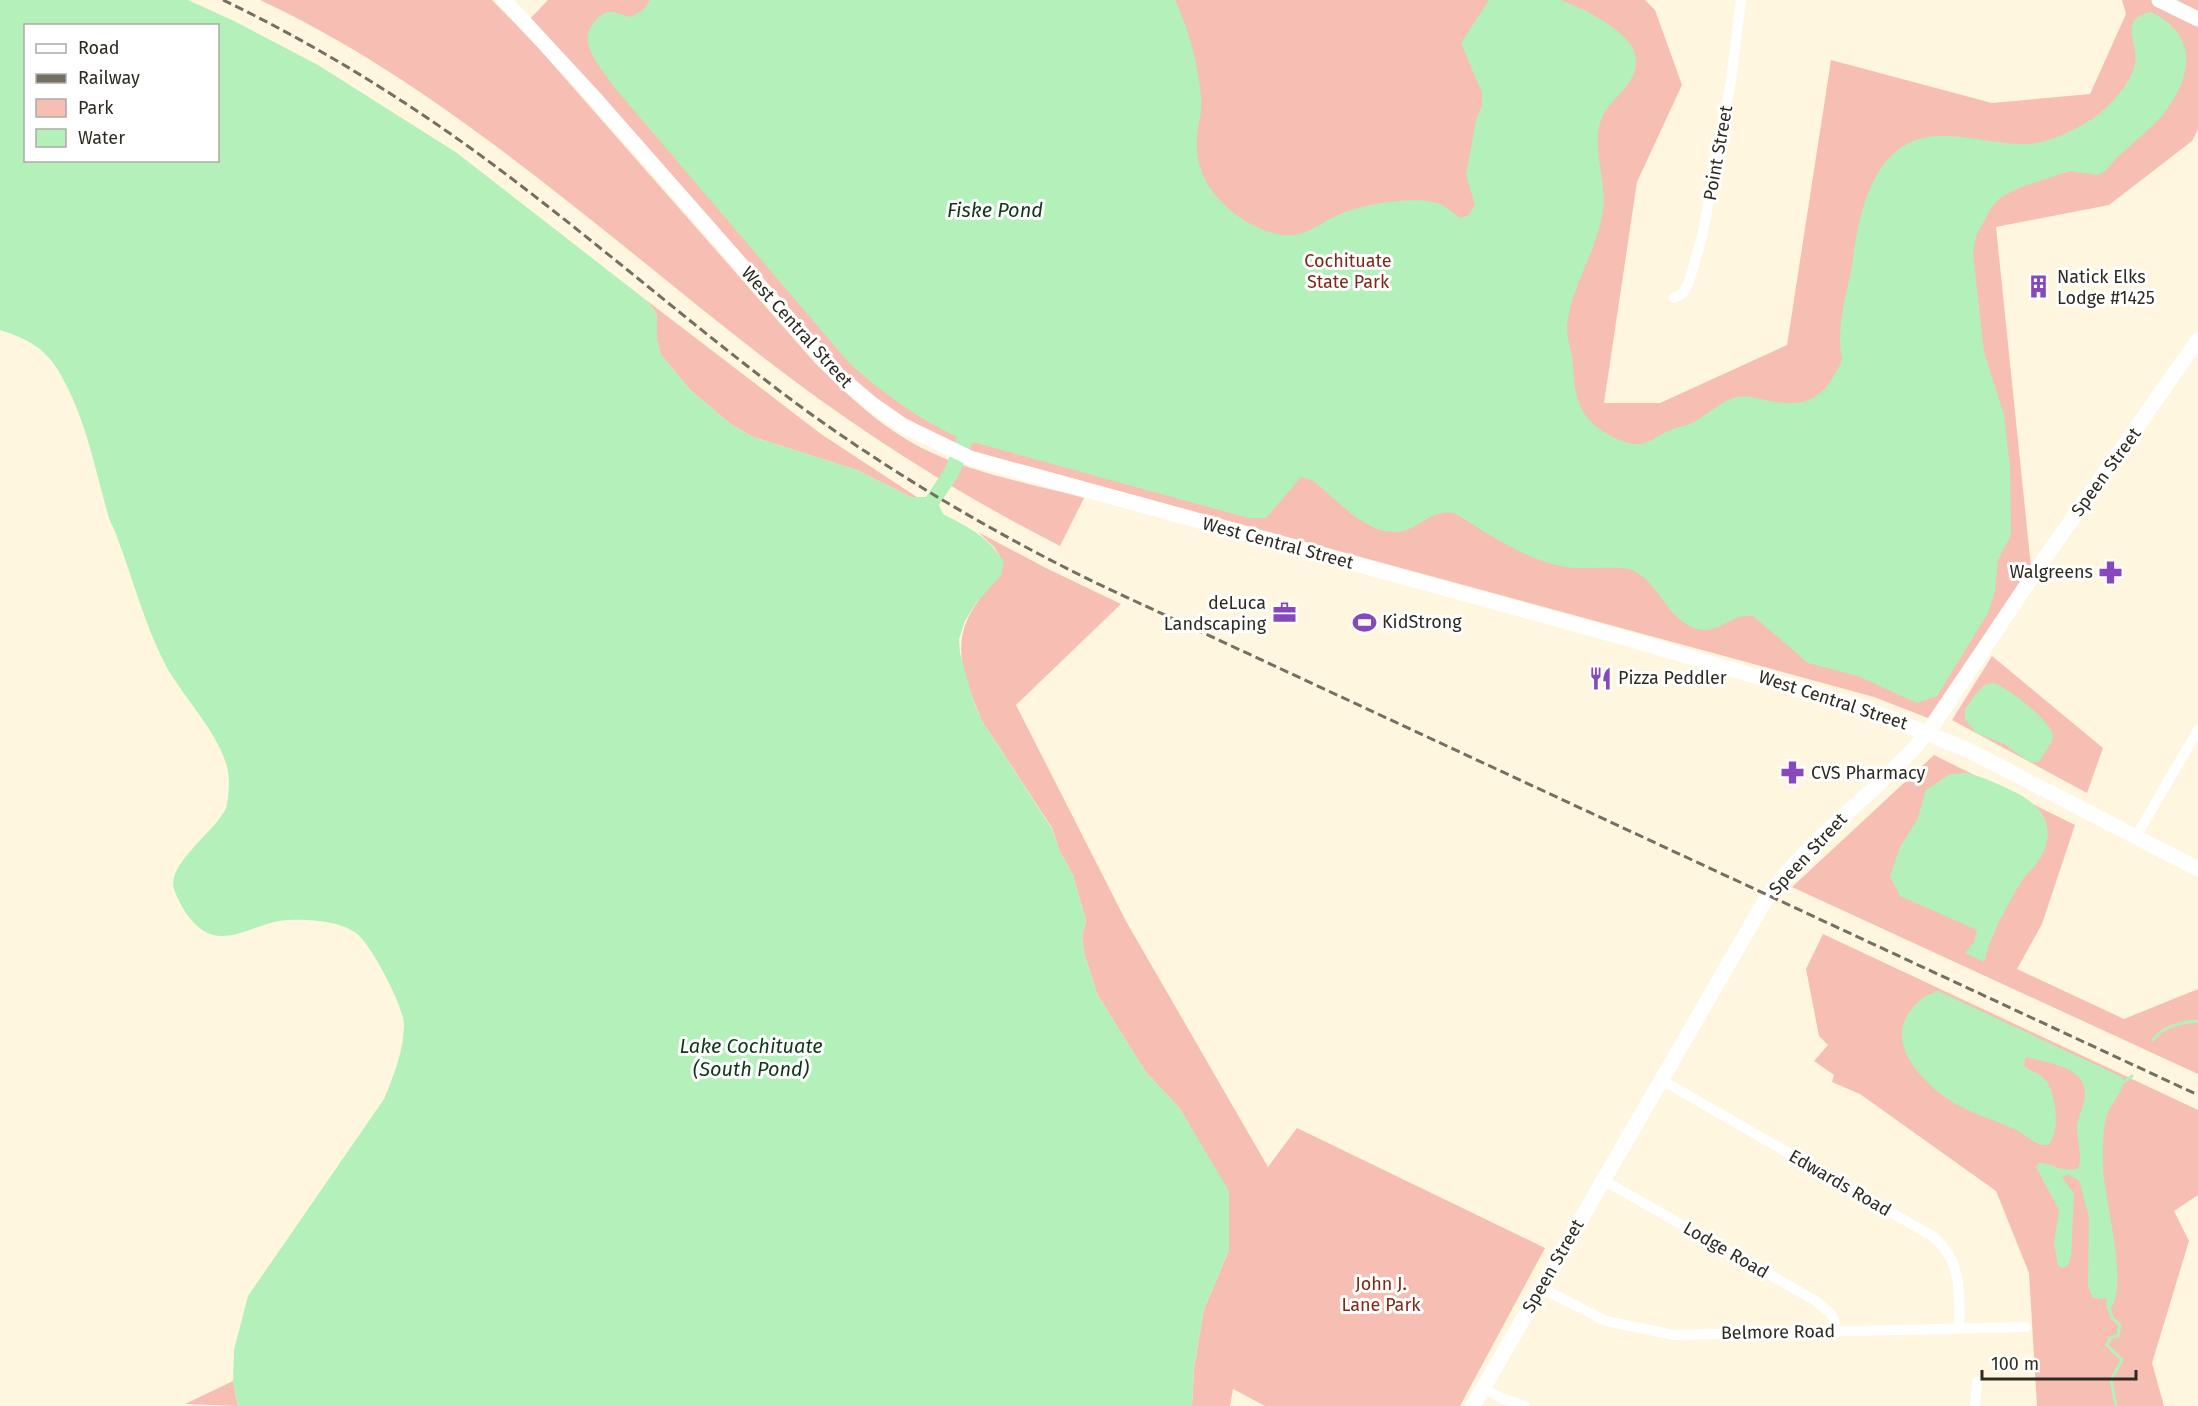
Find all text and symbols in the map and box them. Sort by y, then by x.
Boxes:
legend [24,24,219,162]
text: Road [78,37,120,59]
text: Railway [78,67,140,89]
text: Park [78,97,114,119]
street label: Point Street [1699,103,1737,202]
text: Water [78,127,125,149]
water label: Fiske Pond [947,198,1043,222]
park label: Cochituate State Park [1304,250,1392,293]
street label: West Central Street [737,262,858,393]
place label: Natick Elks Lodge #1425 [2057,266,2155,309]
building icon: Natick Elks Lodge #1425 [2026,274,2052,300]
street label: Speen Street [2066,423,2146,521]
street label: West Central Street [1200,512,1356,574]
pharmacy icon: Walgreens [2098,559,2124,585]
place label: Walgreens [2009,561,2093,583]
place label: deLuca Landscaping [1164,592,1267,635]
office icon: deLuca Landscaping [1271,600,1297,626]
sports icon: KidStrong [1351,609,1377,635]
place label: KidStrong [1382,611,1462,633]
restaurant icon: Pizza Peddler [1587,665,1613,691]
street label: West Central Street [1756,666,1911,735]
place label: Pizza Peddler [1618,667,1727,689]
pharmacy icon: CVS Pharmacy [1780,760,1806,786]
place label: CVS Pharmacy [1811,762,1926,784]
street label: Speen Street [1764,808,1852,900]
water label: Lake Cochituate (South Pond) [679,1034,823,1081]
street label: Edwards Road [1785,1145,1895,1221]
street label: Speen Street [1517,1215,1589,1317]
street label: Lodge Road [1679,1217,1773,1283]
park label: John J. Lane Park [1341,1273,1421,1316]
street label: Belmore Road [1721,1320,1835,1344]
scale bar [1982,1343,2136,1381]
text: 100 m [1991,1353,2039,1375]

